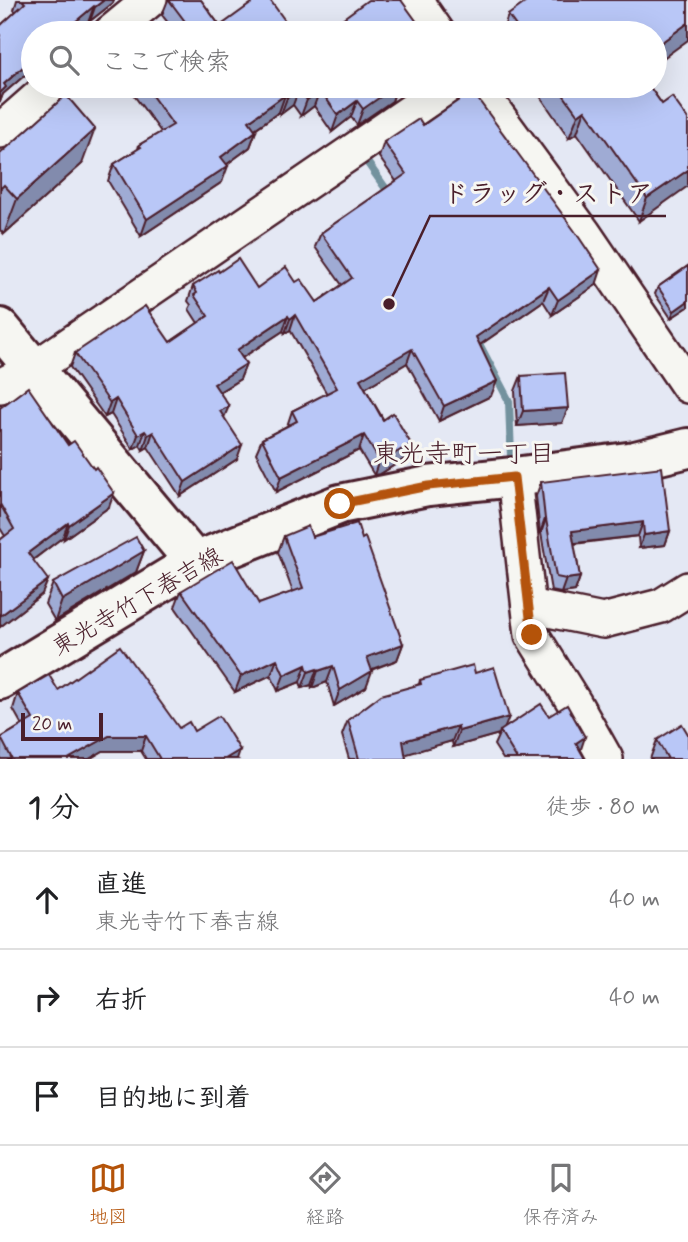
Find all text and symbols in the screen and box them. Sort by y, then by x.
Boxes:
search box [21,21,667,98]
icon: search [45,41,83,79]
text: ここで検索 [101,46,231,80]
callout: ドラッグ・ストア [430,169,666,216]
text: ドラッグ・ストア [443,178,653,212]
district label: 東光寺町一丁目 [373,438,555,472]
route start [324,488,355,519]
street label: 東光寺竹下春吉線 [47,541,229,664]
route end [516,619,547,650]
scale bar [21,710,103,742]
text: 20 m [32,712,72,737]
text: 1 分 [28,789,80,828]
text: 徒歩 · 80 m [546,793,660,823]
text: 直進 [95,868,147,902]
icon: ahead [28,881,66,919]
text: 40 m [609,885,660,915]
text: 東光寺竹下春吉線 [95,908,279,938]
icon: right [28,979,66,1017]
text: 40 m [609,983,660,1013]
text: 右折 [95,984,147,1018]
icon: arrive [28,1077,66,1115]
text: 目的地に到着 [95,1082,251,1116]
tab: 地図 [89,1159,127,1230]
tab: 経路 [306,1159,344,1230]
tab: 保存済み [523,1159,599,1230]

